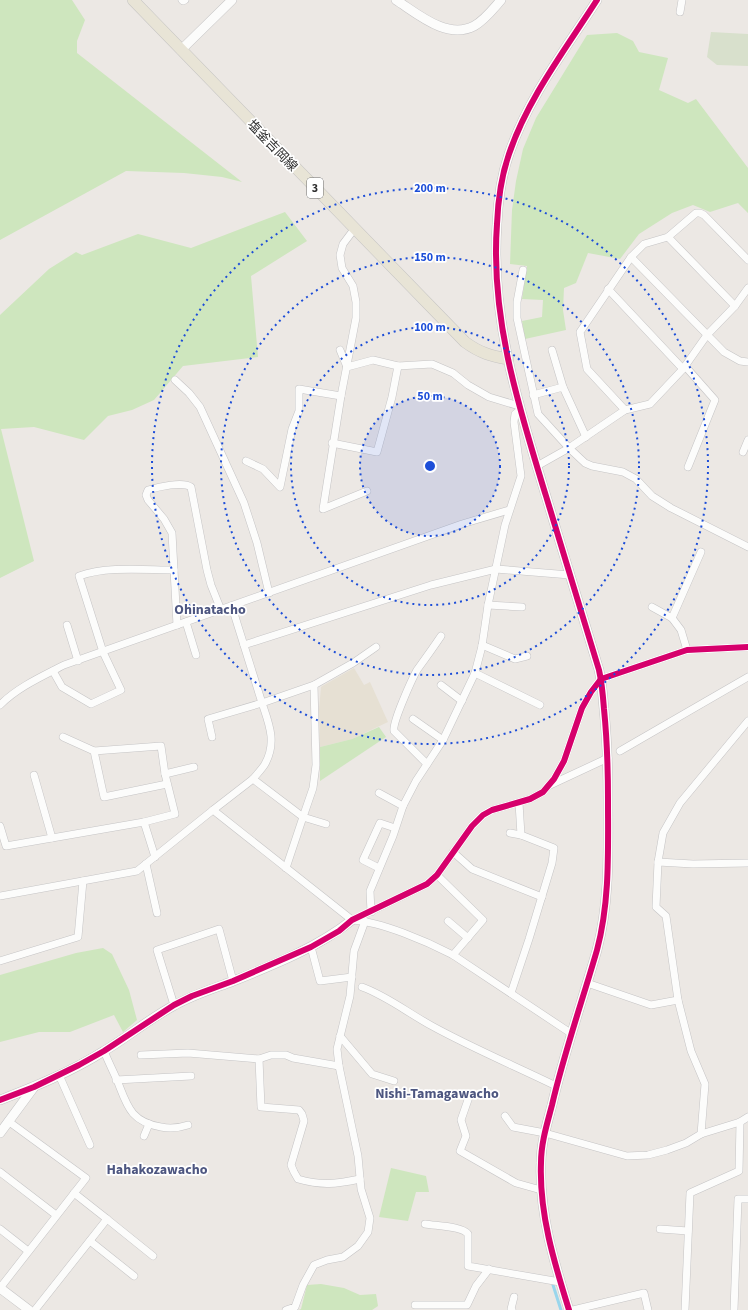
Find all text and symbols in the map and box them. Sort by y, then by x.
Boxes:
street label: 塩釜吉岡線 [243,116,301,175]
road number: 3 [307,178,323,198]
text: 200 m [414,180,446,197]
text: 150 m [414,249,446,266]
text: 100 m [414,319,446,336]
text: 50 m [417,388,443,405]
centre of rings [423,459,437,473]
district label: Ohinatacho [174,600,246,620]
district label: Nishi-Tamagawacho [375,1084,499,1104]
district label: Hahakozawacho [106,1160,208,1180]

